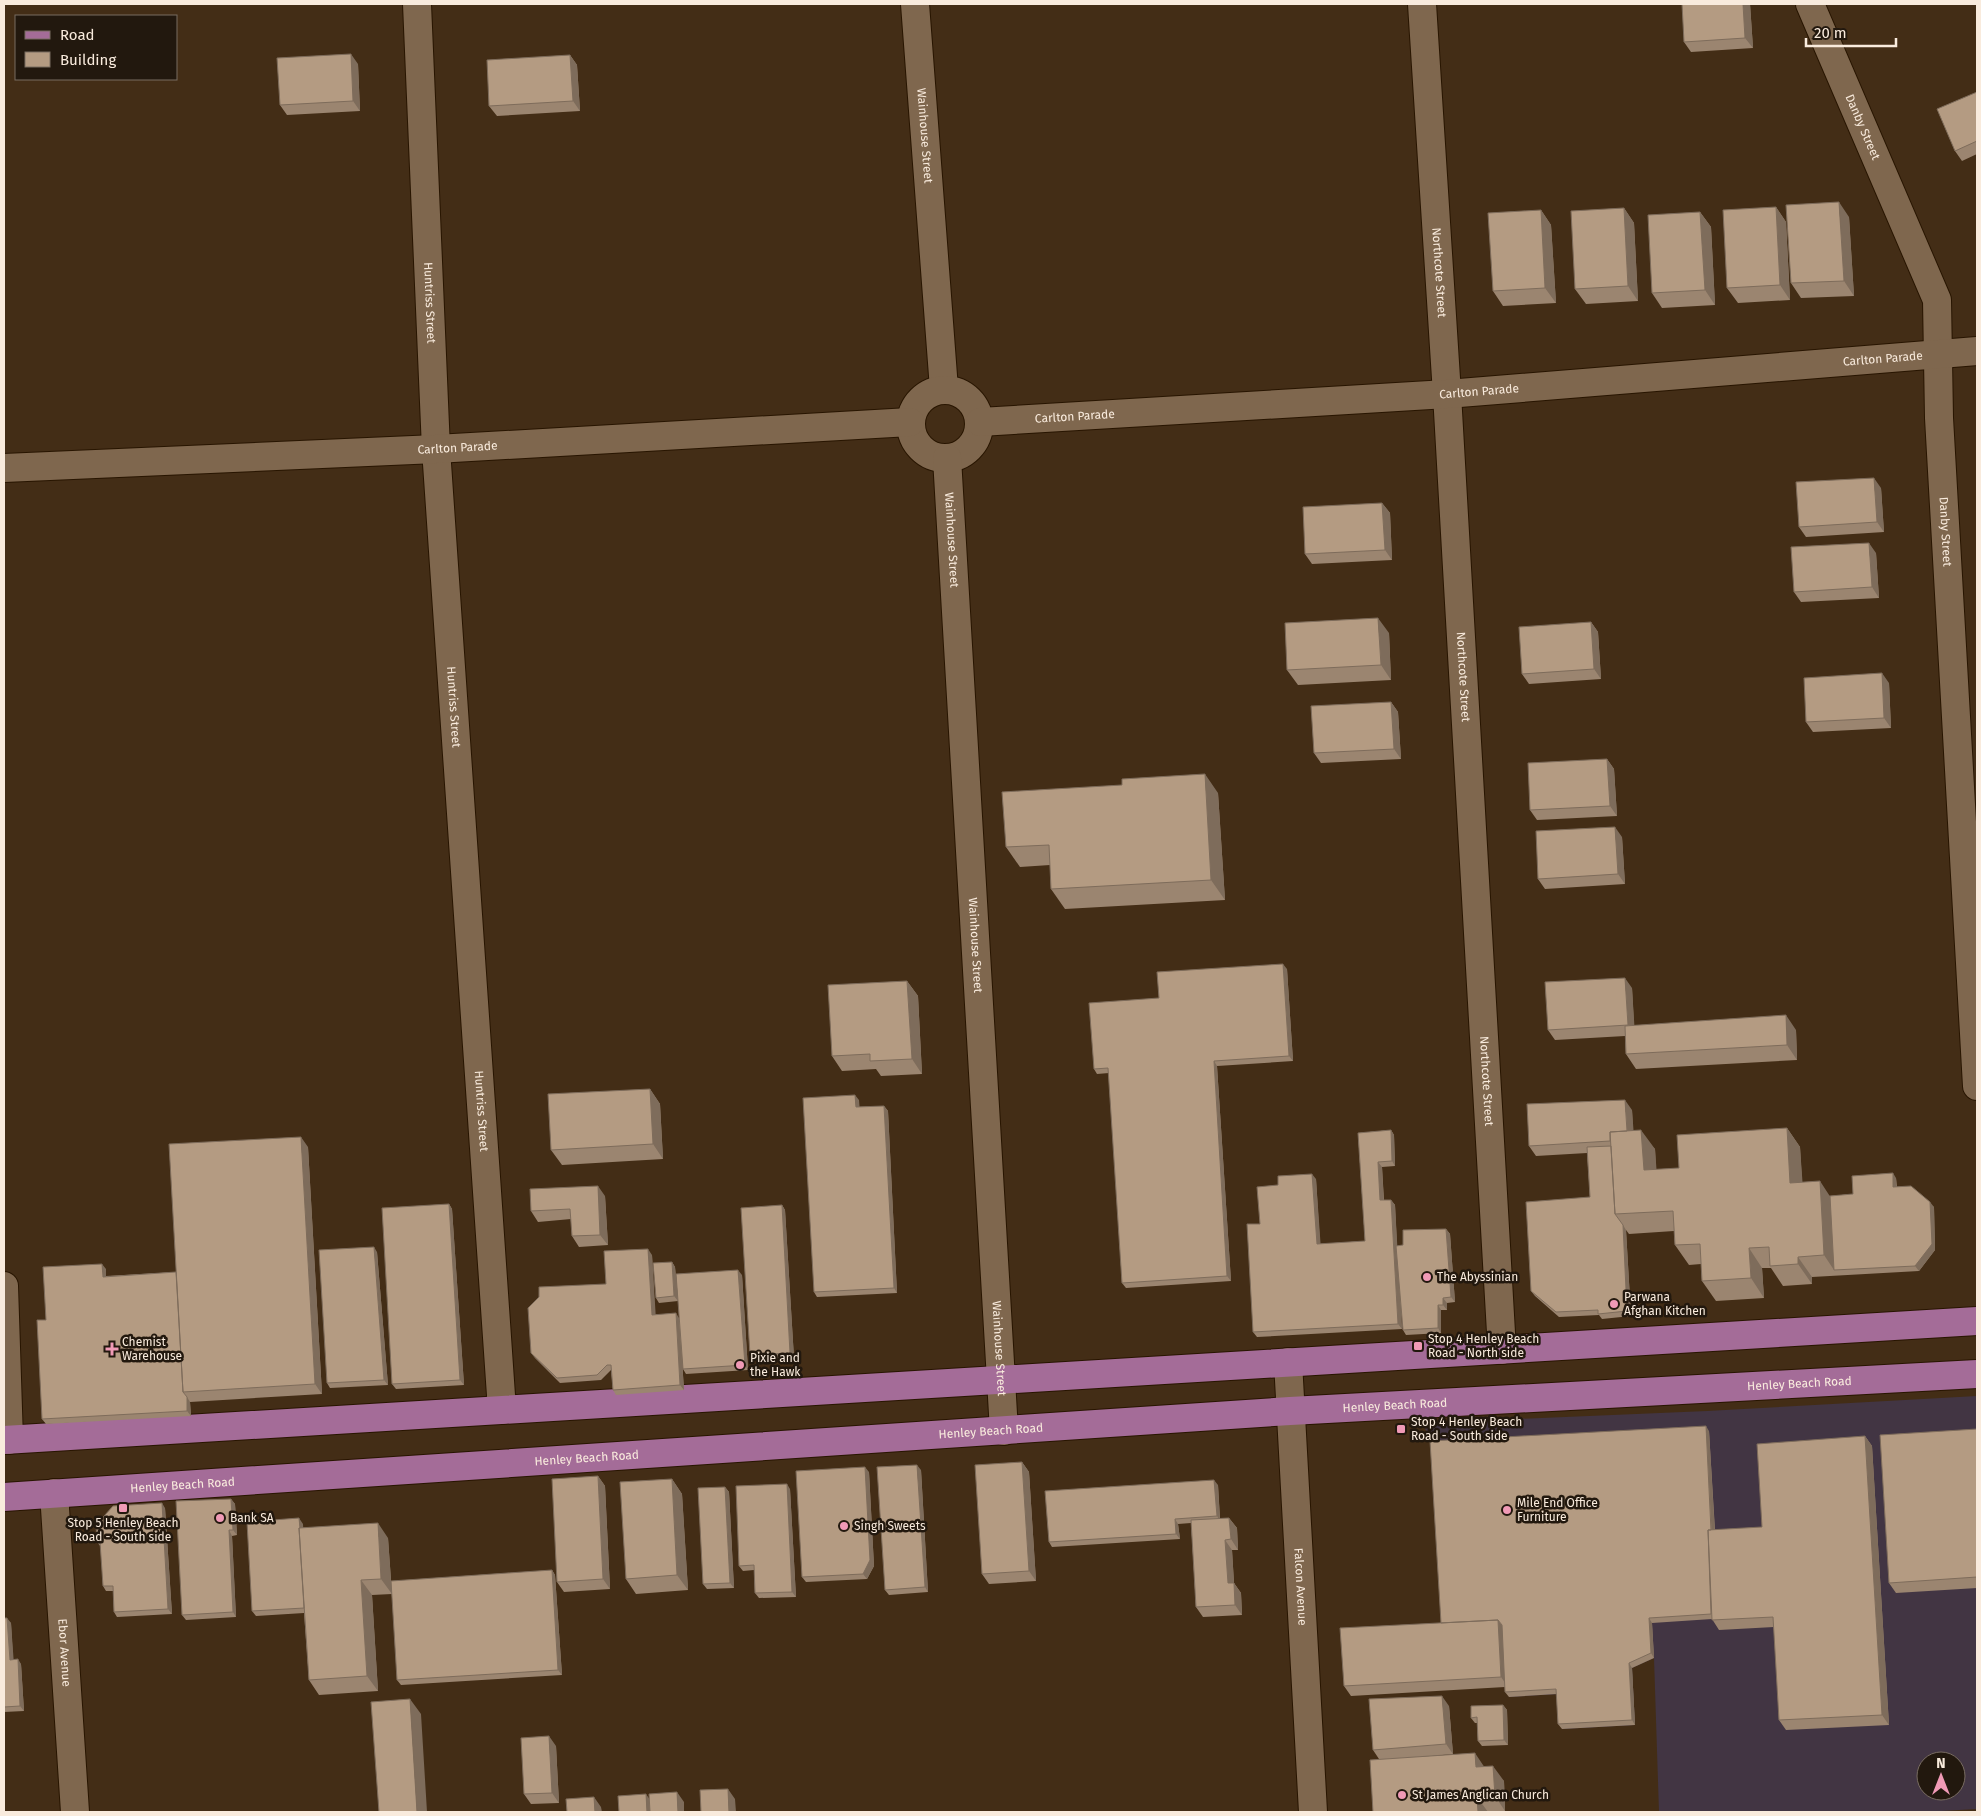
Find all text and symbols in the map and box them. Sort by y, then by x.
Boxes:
legend [15,15,178,80]
scale bar [1806,15,1896,47]
text: 20 m [1814,24,1847,42]
text: Road [60,26,95,44]
text: Building [60,51,116,69]
street label: Wainhouse Street [914,87,936,184]
street label: Danby Street [1843,92,1883,163]
street label: Northcote Street [1429,227,1449,319]
street label: Huntriss Street [421,262,439,344]
street label: Carlton Parade [1842,348,1923,369]
street label: Carlton Parade [1439,381,1520,401]
street label: Carlton Parade [1034,407,1115,426]
street label: Carlton Parade [417,439,498,457]
street label: Wainhouse Street [942,492,962,589]
street label: Danby Street [1936,496,1954,568]
street label: Northcote Street [1454,631,1473,723]
street label: Huntriss Street [444,666,464,749]
street label: Wainhouse Street [966,897,985,994]
street label: Northcote Street [1477,1036,1496,1127]
street label: Huntriss Street [472,1070,491,1153]
place label: The Abyssinian [1437,1270,1518,1284]
marker: The Abyssinian [1421,1271,1433,1283]
place label: Parwana Afghan Kitchen [1624,1290,1706,1318]
marker: Parwana Afghan Kitchen [1608,1298,1620,1310]
street label: Wainhouse Street [989,1300,1009,1397]
place label: Stop 4 Henley Beach Road - North side [1428,1332,1539,1360]
place label: Chemist Warehouse [122,1335,182,1363]
marker: Stop 4 Henley Beach Road - North side [1412,1340,1424,1352]
marker: Chemist Warehouse [106,1343,118,1355]
place label: Pixie and the Hawk [750,1351,801,1379]
marker: Pixie and the Hawk [734,1359,746,1371]
street label: Henley Beach Road [1747,1374,1852,1393]
street label: Henley Beach Road [1342,1396,1448,1415]
place label: Stop 4 Henley Beach Road - South side [1411,1415,1522,1443]
street label: Henley Beach Road [938,1421,1044,1441]
marker: Stop 4 Henley Beach Road - South side [1395,1423,1407,1435]
street label: Henley Beach Road [534,1448,639,1469]
street label: Henley Beach Road [130,1475,235,1496]
place label: Mile End Office Furniture [1517,1496,1598,1524]
marker: Stop 5 Henley Beach Road - South side [117,1502,129,1514]
marker: Mile End Office Furniture [1501,1504,1513,1516]
place label: Bank SA [230,1511,274,1525]
marker: Bank SA [214,1512,226,1524]
place label: Stop 5 Henley Beach Road - South side [68,1516,178,1544]
place label: Singh Sweets [854,1519,926,1533]
marker: Singh Sweets [838,1520,850,1532]
street label: Falcon Avenue [1291,1547,1310,1626]
street label: Ebor Avenue [55,1618,74,1687]
north arrow [1916,1751,1966,1801]
text: N [1936,1755,1946,1772]
place label: St James Anglican Church [1412,1788,1549,1802]
marker: St James Anglican Church [1396,1789,1408,1801]

